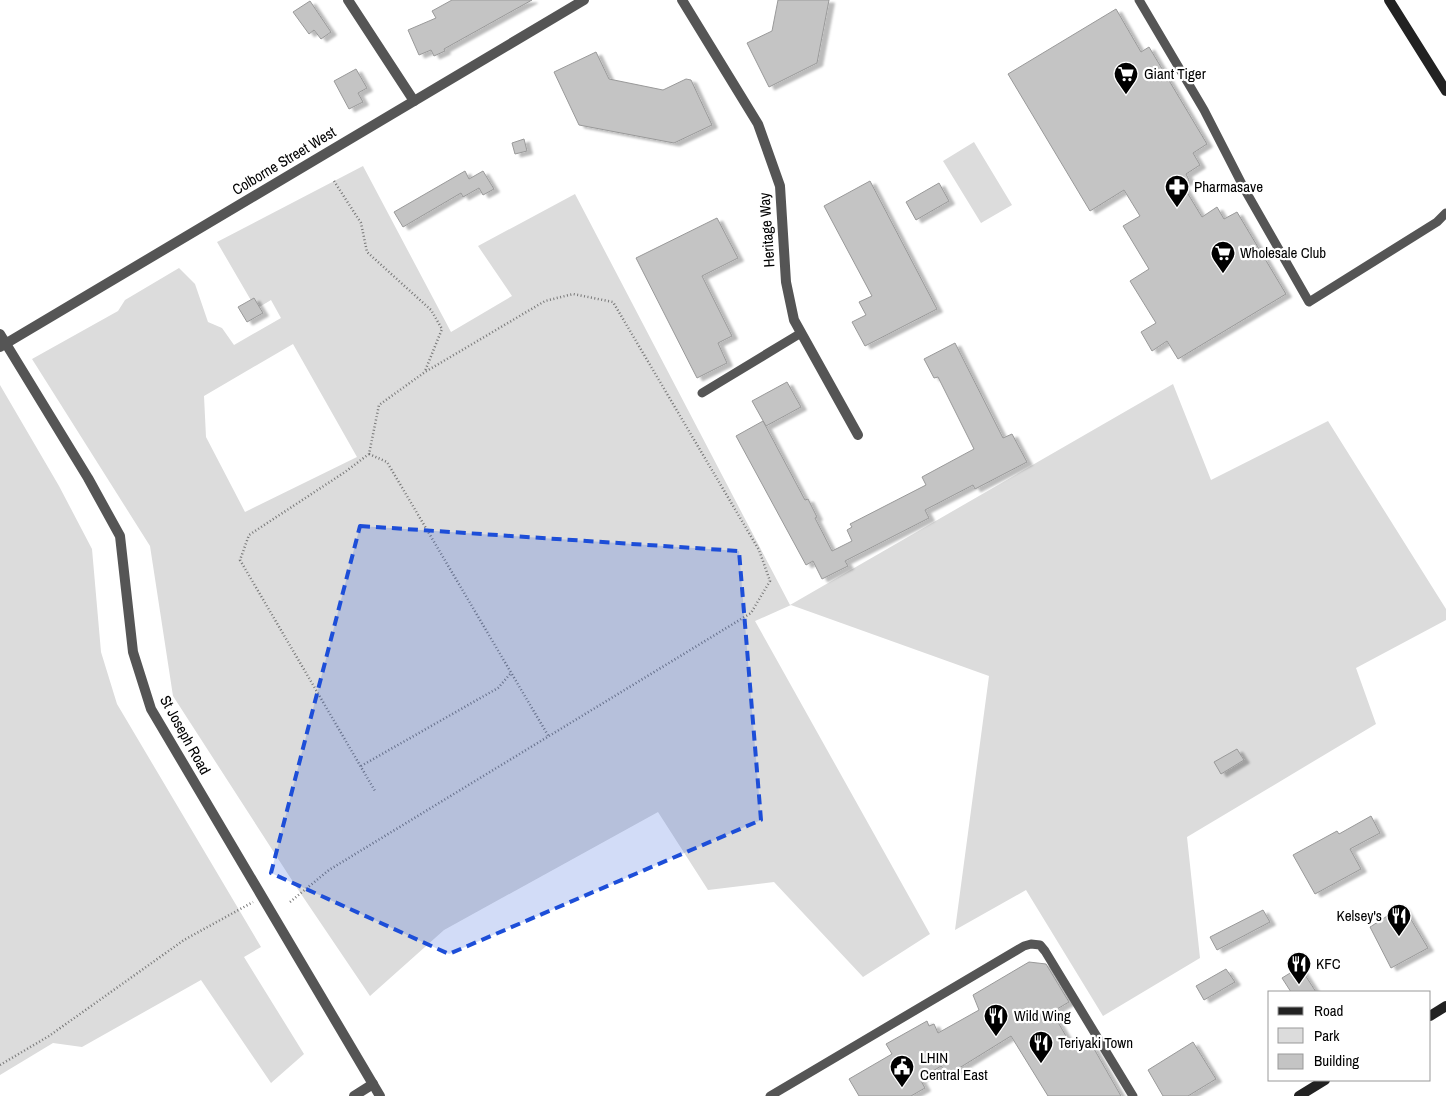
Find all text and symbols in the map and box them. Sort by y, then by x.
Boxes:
supermarket icon: Giant Tiger [1113,61,1139,95]
place label: Giant Tiger [1144,63,1206,84]
street label: Colborne Street West [228,121,340,200]
pharmacy icon: Pharmasave [1164,174,1190,208]
place label: Pharmasave [1194,176,1263,197]
street label: Heritage Way [753,191,780,268]
supermarket icon: Wholesale Club [1210,240,1236,274]
place label: Wholesale Club [1240,242,1326,263]
street label: St Joseph Road [155,691,216,778]
restaurant icon: Kelsey's [1386,903,1412,937]
place label: Kelsey's [1337,905,1382,926]
restaurant icon: KFC [1286,951,1312,985]
place label: KFC [1316,953,1341,974]
legend [1268,991,1431,1081]
text: Road [1314,1000,1343,1021]
restaurant icon: Wild Wing [983,1003,1009,1037]
place label: Wild Wing [1014,1005,1071,1026]
text: Park [1314,1025,1340,1046]
restaurant icon: Teriyaki Town [1028,1030,1054,1064]
place label: Teriyaki Town [1058,1032,1133,1053]
place label: LHIN Central East [920,1047,988,1085]
text: Building [1314,1050,1359,1071]
public building icon: LHIN Central East [889,1054,915,1088]

